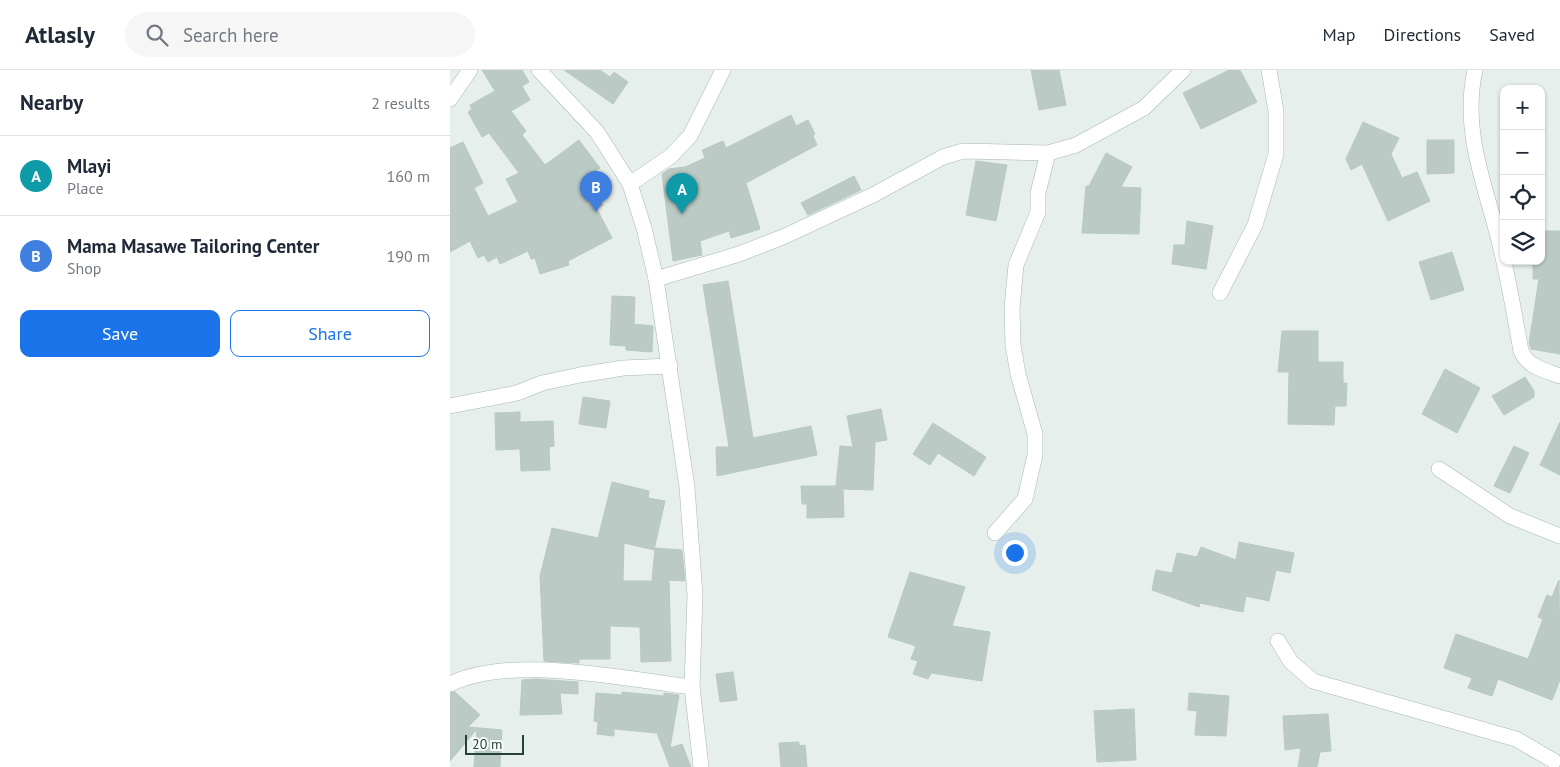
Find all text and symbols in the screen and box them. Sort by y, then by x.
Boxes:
search box [125,12,475,57]
text: Atlasly [25,19,95,50]
icon: search [143,21,171,49]
text: Search here [183,23,279,47]
text: Map [1323,23,1355,46]
text: Directions [1383,23,1461,46]
text: Saved [1489,23,1535,46]
map controls [1500,85,1545,265]
button: + [1500,85,1545,130]
text: Nearby [20,89,83,116]
text: 2 results [371,93,430,113]
button: − [1500,130,1545,175]
text: Mlayi [67,154,111,178]
text: A [31,166,41,186]
text: 160 m [387,166,430,186]
pin: B [580,171,612,212]
pin: A [666,173,698,214]
button: locate [1500,175,1545,220]
text: Place [67,178,104,198]
button: layers [1500,220,1545,265]
text: Mama Masawe Tailoring Center [67,234,319,258]
text: B [31,246,41,266]
text: 190 m [387,246,430,266]
text: Shop [67,258,101,278]
button: Save [20,310,220,357]
button: Share [230,310,430,357]
your location [1002,540,1028,566]
scale bar [465,732,524,755]
text: 20 m [472,735,502,753]

